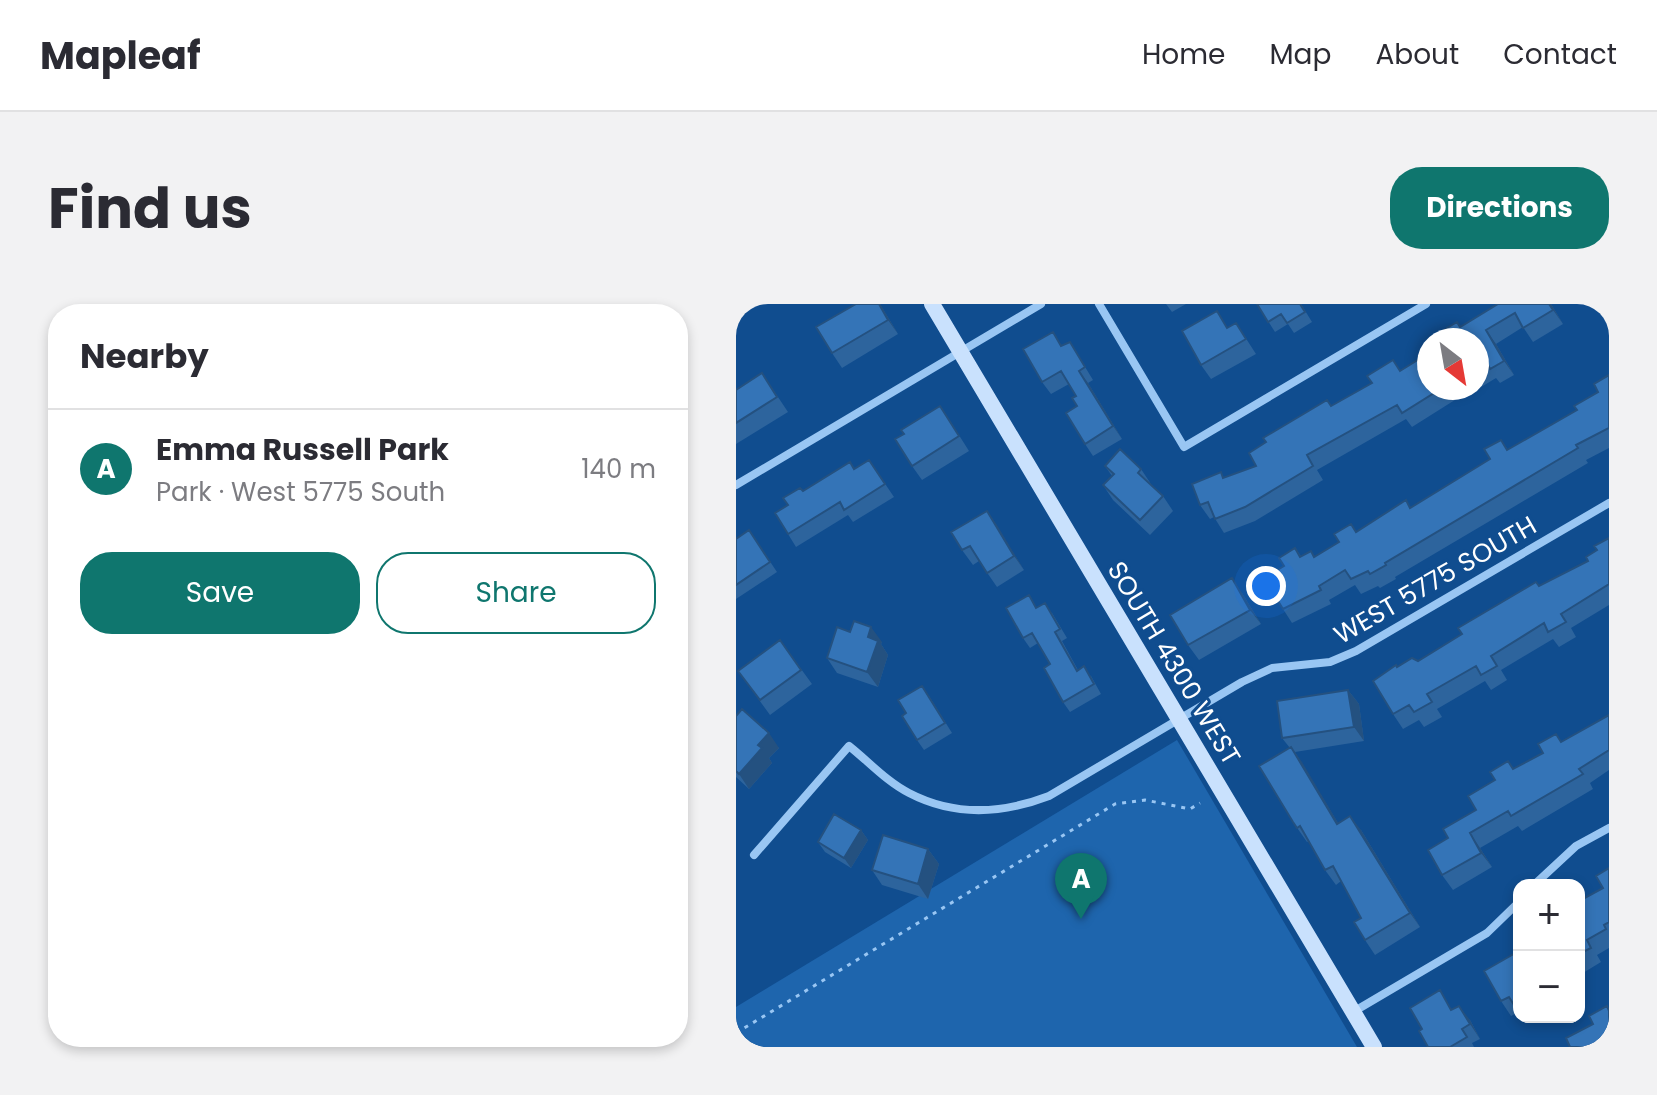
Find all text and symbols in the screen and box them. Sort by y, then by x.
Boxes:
text: Mapleaf [40,29,201,82]
text: Home [1142,35,1225,74]
text: Map [1269,35,1331,74]
text: About [1375,35,1459,74]
text: Contact [1503,35,1617,74]
button: Directions [1390,167,1609,249]
text: Find us [48,169,252,248]
north arrow [1417,328,1489,400]
text: Nearby [80,332,209,380]
text: Emma Russell Park [156,428,449,471]
text: A [96,451,116,487]
text: 140 m [581,451,656,487]
text: Park · West 5775 South [156,474,445,510]
street label: WEST 5775 SOUTH [1327,507,1543,653]
button: Save [80,552,360,634]
button: Share [376,552,656,634]
street label: SOUTH 4300 WEST [1099,554,1249,772]
your location [1246,566,1286,606]
pin: A [1055,853,1107,919]
map controls [1513,879,1585,1023]
button: + [1513,879,1585,951]
button: − [1513,951,1585,1023]

